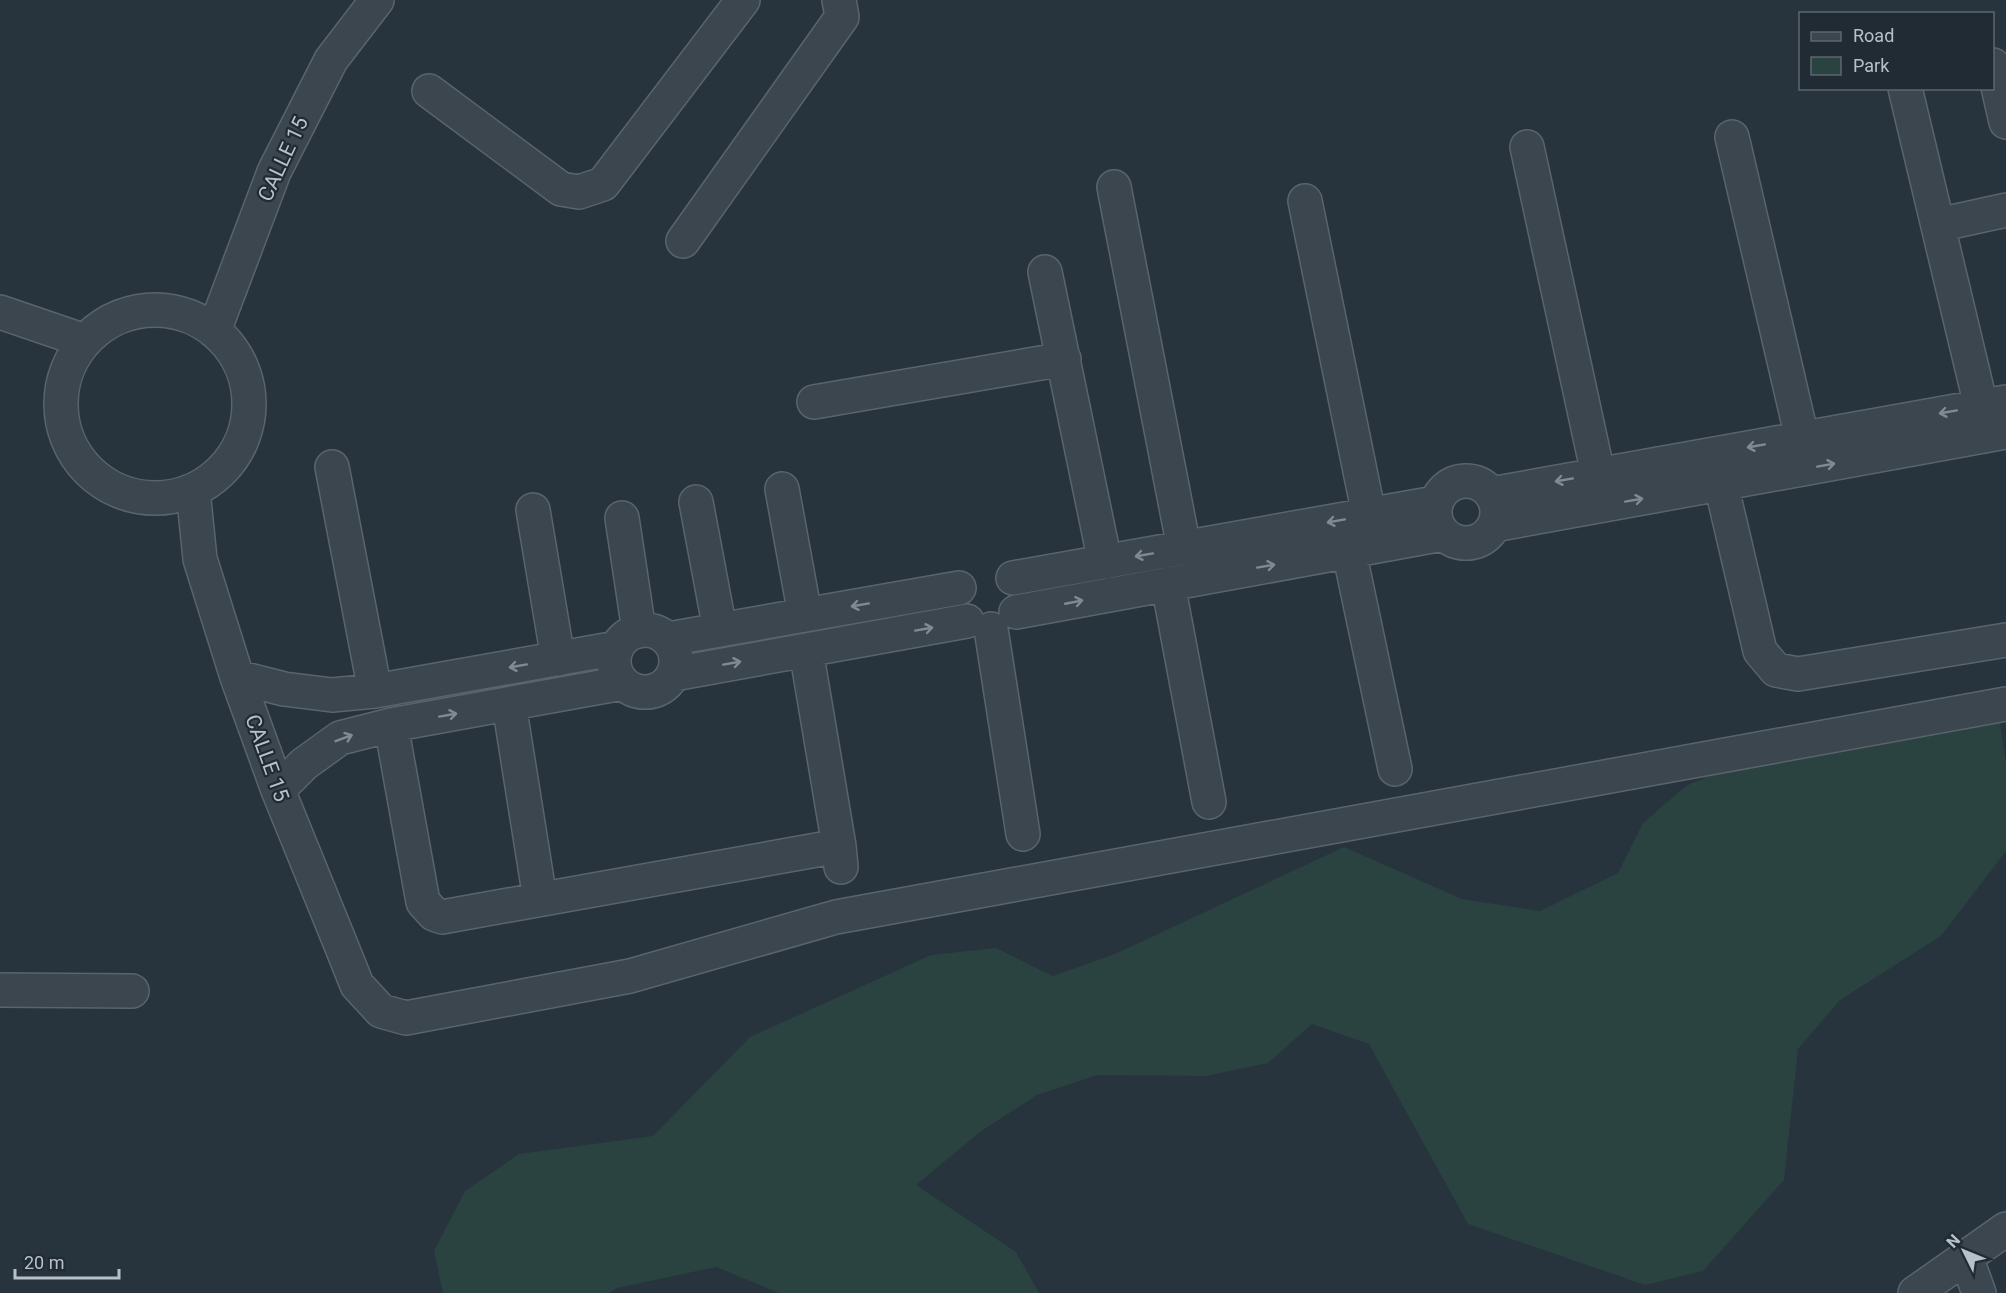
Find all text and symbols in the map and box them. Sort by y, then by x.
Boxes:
legend [1799,12,1994,90]
text: Road [1853,25,1894,46]
text: Park [1853,55,1890,76]
street label: CALLE 15 [253,113,313,205]
one-way arrow [1939,407,1959,418]
one-way arrow [1747,441,1767,452]
one-way arrow [1816,459,1836,470]
one-way arrow [1555,475,1575,486]
one-way arrow [1624,494,1644,505]
one-way arrow [1327,515,1347,526]
one-way arrow [1135,550,1155,561]
one-way arrow [1255,560,1275,571]
one-way arrow [1064,596,1083,607]
one-way arrow [851,600,870,611]
one-way arrow [914,623,933,634]
one-way arrow [722,657,741,668]
one-way arrow [509,661,528,672]
one-way arrow [438,709,458,720]
street label: CALLE 15 [240,711,294,805]
one-way arrow [335,732,353,743]
north arrow [1934,1221,1994,1281]
text: N [1943,1231,1964,1252]
scale bar [15,1242,118,1280]
text: 20 m [24,1252,64,1273]

